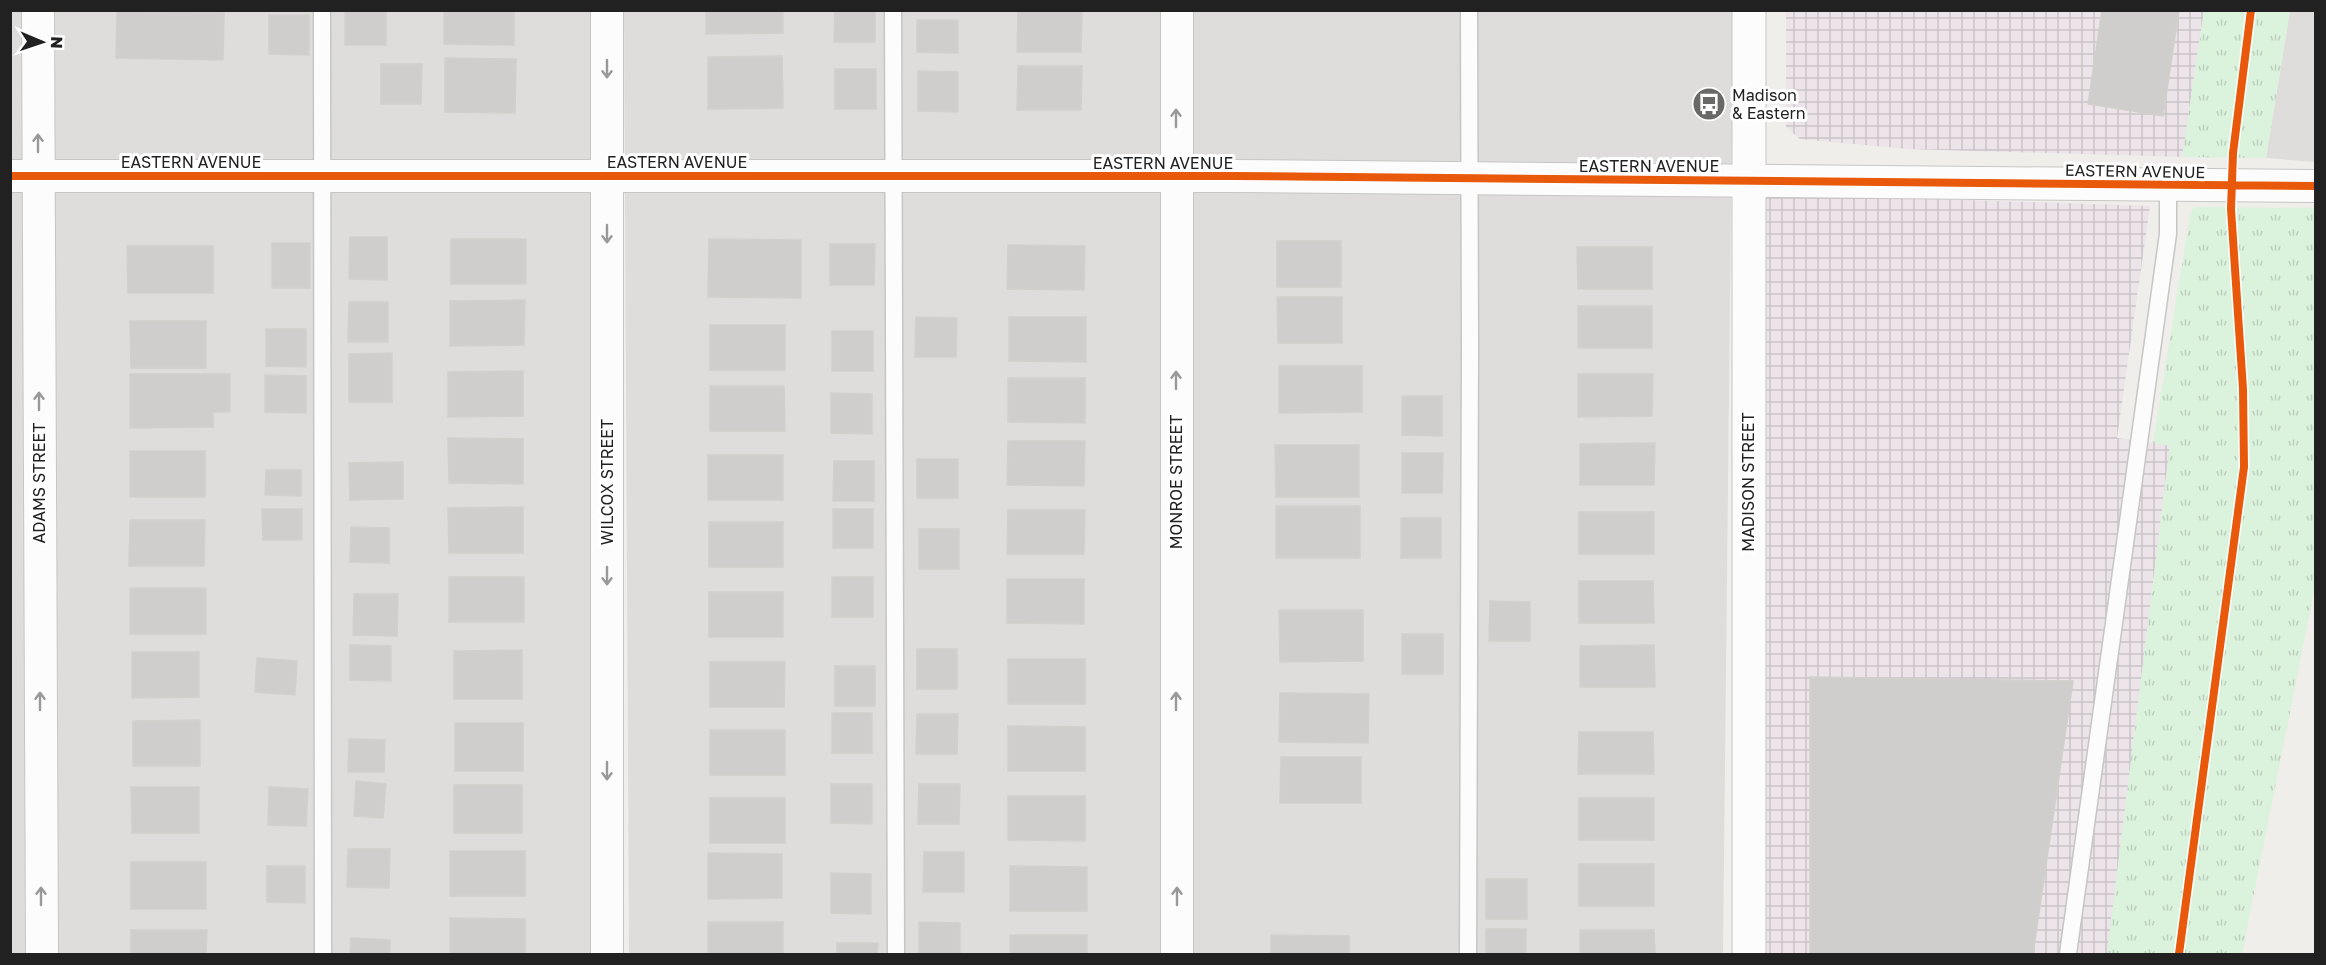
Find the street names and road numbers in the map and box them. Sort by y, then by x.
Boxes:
street label: EASTERN AVENUE [121,152,261,172]
street label: EASTERN AVENUE [607,152,747,172]
street label: EASTERN AVENUE [1093,153,1233,173]
street label: EASTERN AVENUE [1579,156,1719,176]
street label: EASTERN AVENUE [2065,160,2205,182]
street label: MADISON STREET [1738,412,1758,552]
street label: MONROE STREET [1166,415,1186,549]
street label: WILCOX STREET [597,419,617,545]
street label: ADAMS STREET [29,423,49,543]

